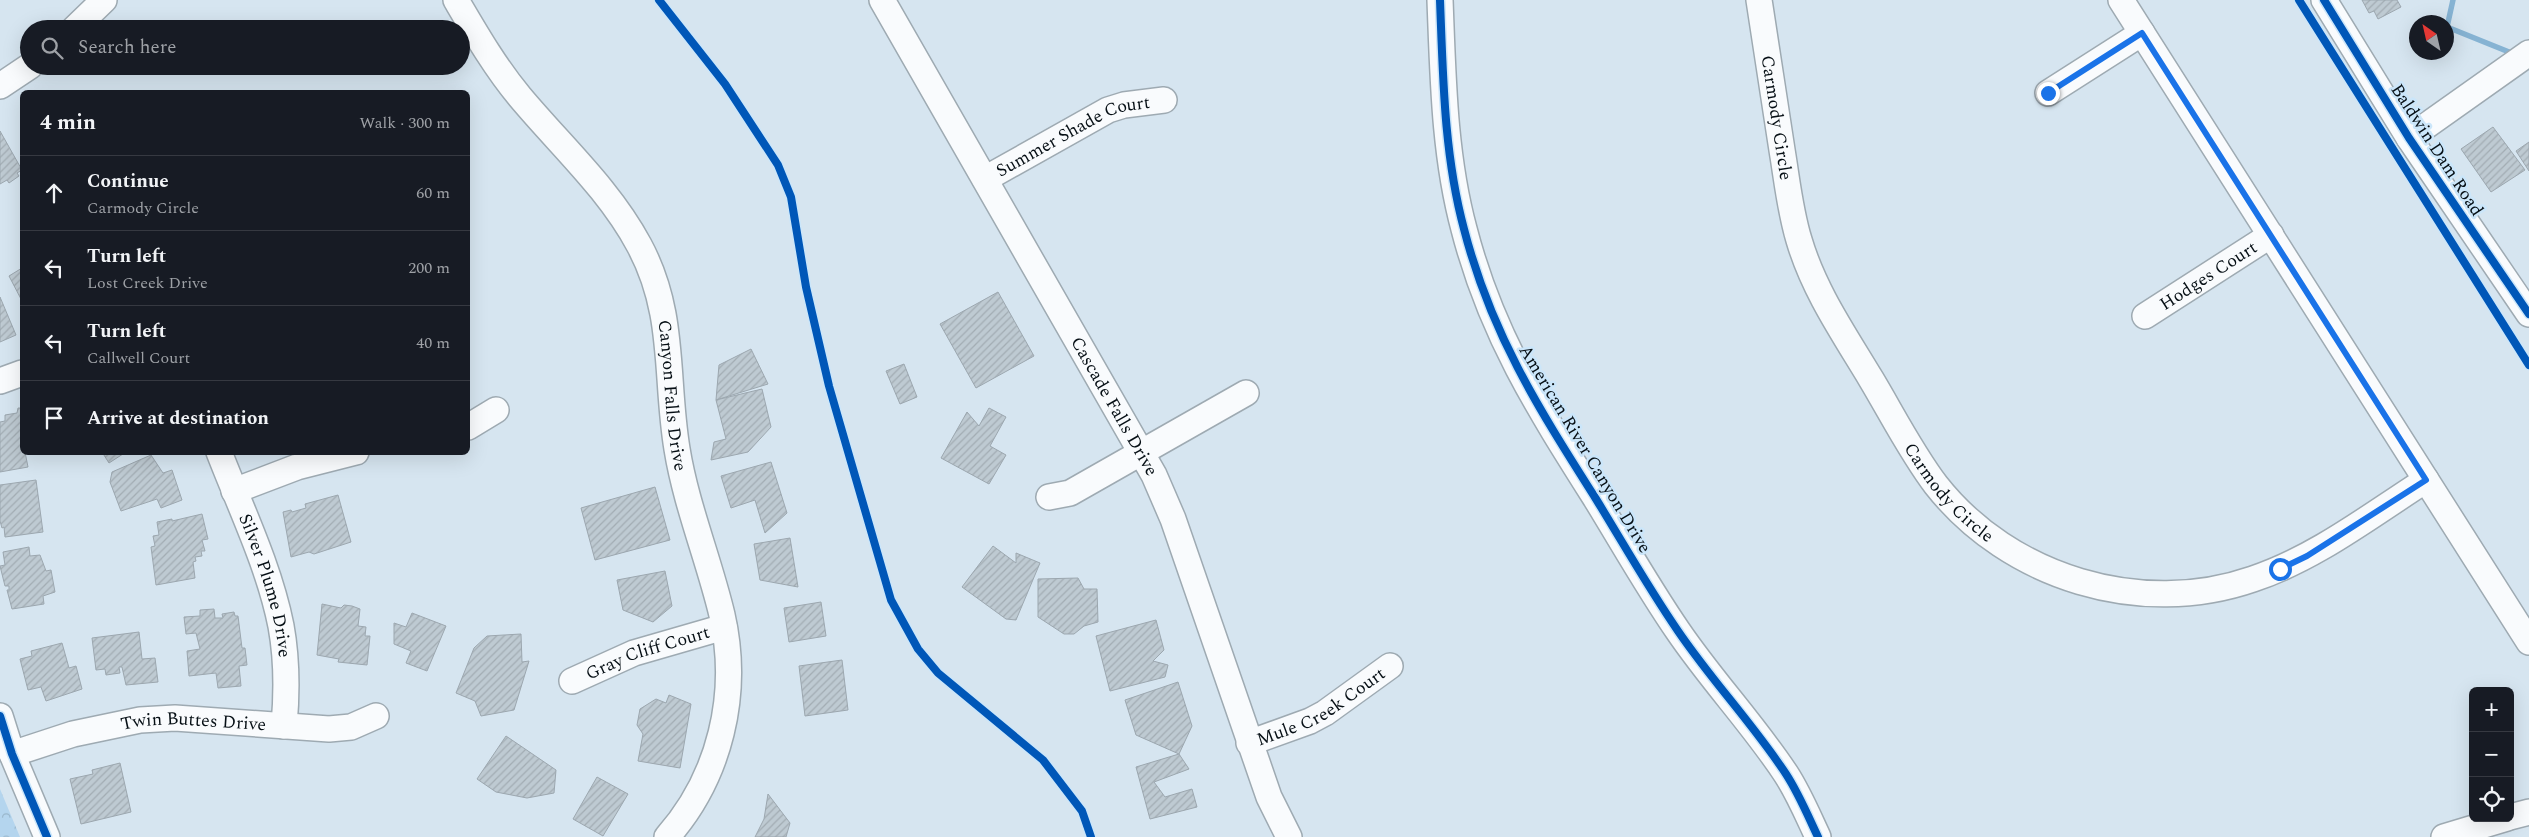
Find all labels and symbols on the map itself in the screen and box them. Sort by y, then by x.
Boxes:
north arrow [2409,15,2454,60]
street label: Carmody Circle [1754,53,1800,182]
street label: Baldwin Dam Road [2384,78,2490,222]
route end [2037,82,2060,105]
street label: Summer Shade Court [991,88,1151,184]
street label: Hodges Court [2154,234,2262,317]
street label: Canyon Falls Drive [651,318,694,474]
street label: Cascade Falls Drive [1064,331,1165,481]
street label: American River Canyon Drive [1512,340,1658,558]
street label: Carmody Circle [1897,437,2000,549]
street label: Silver Plume Drive [232,509,298,659]
route start [2269,558,2292,581]
street label: Gray Cliff Court [581,618,713,687]
street label: Mule Creek Court [1253,660,1391,753]
street label: Twin Buttes Drive [118,704,267,738]

